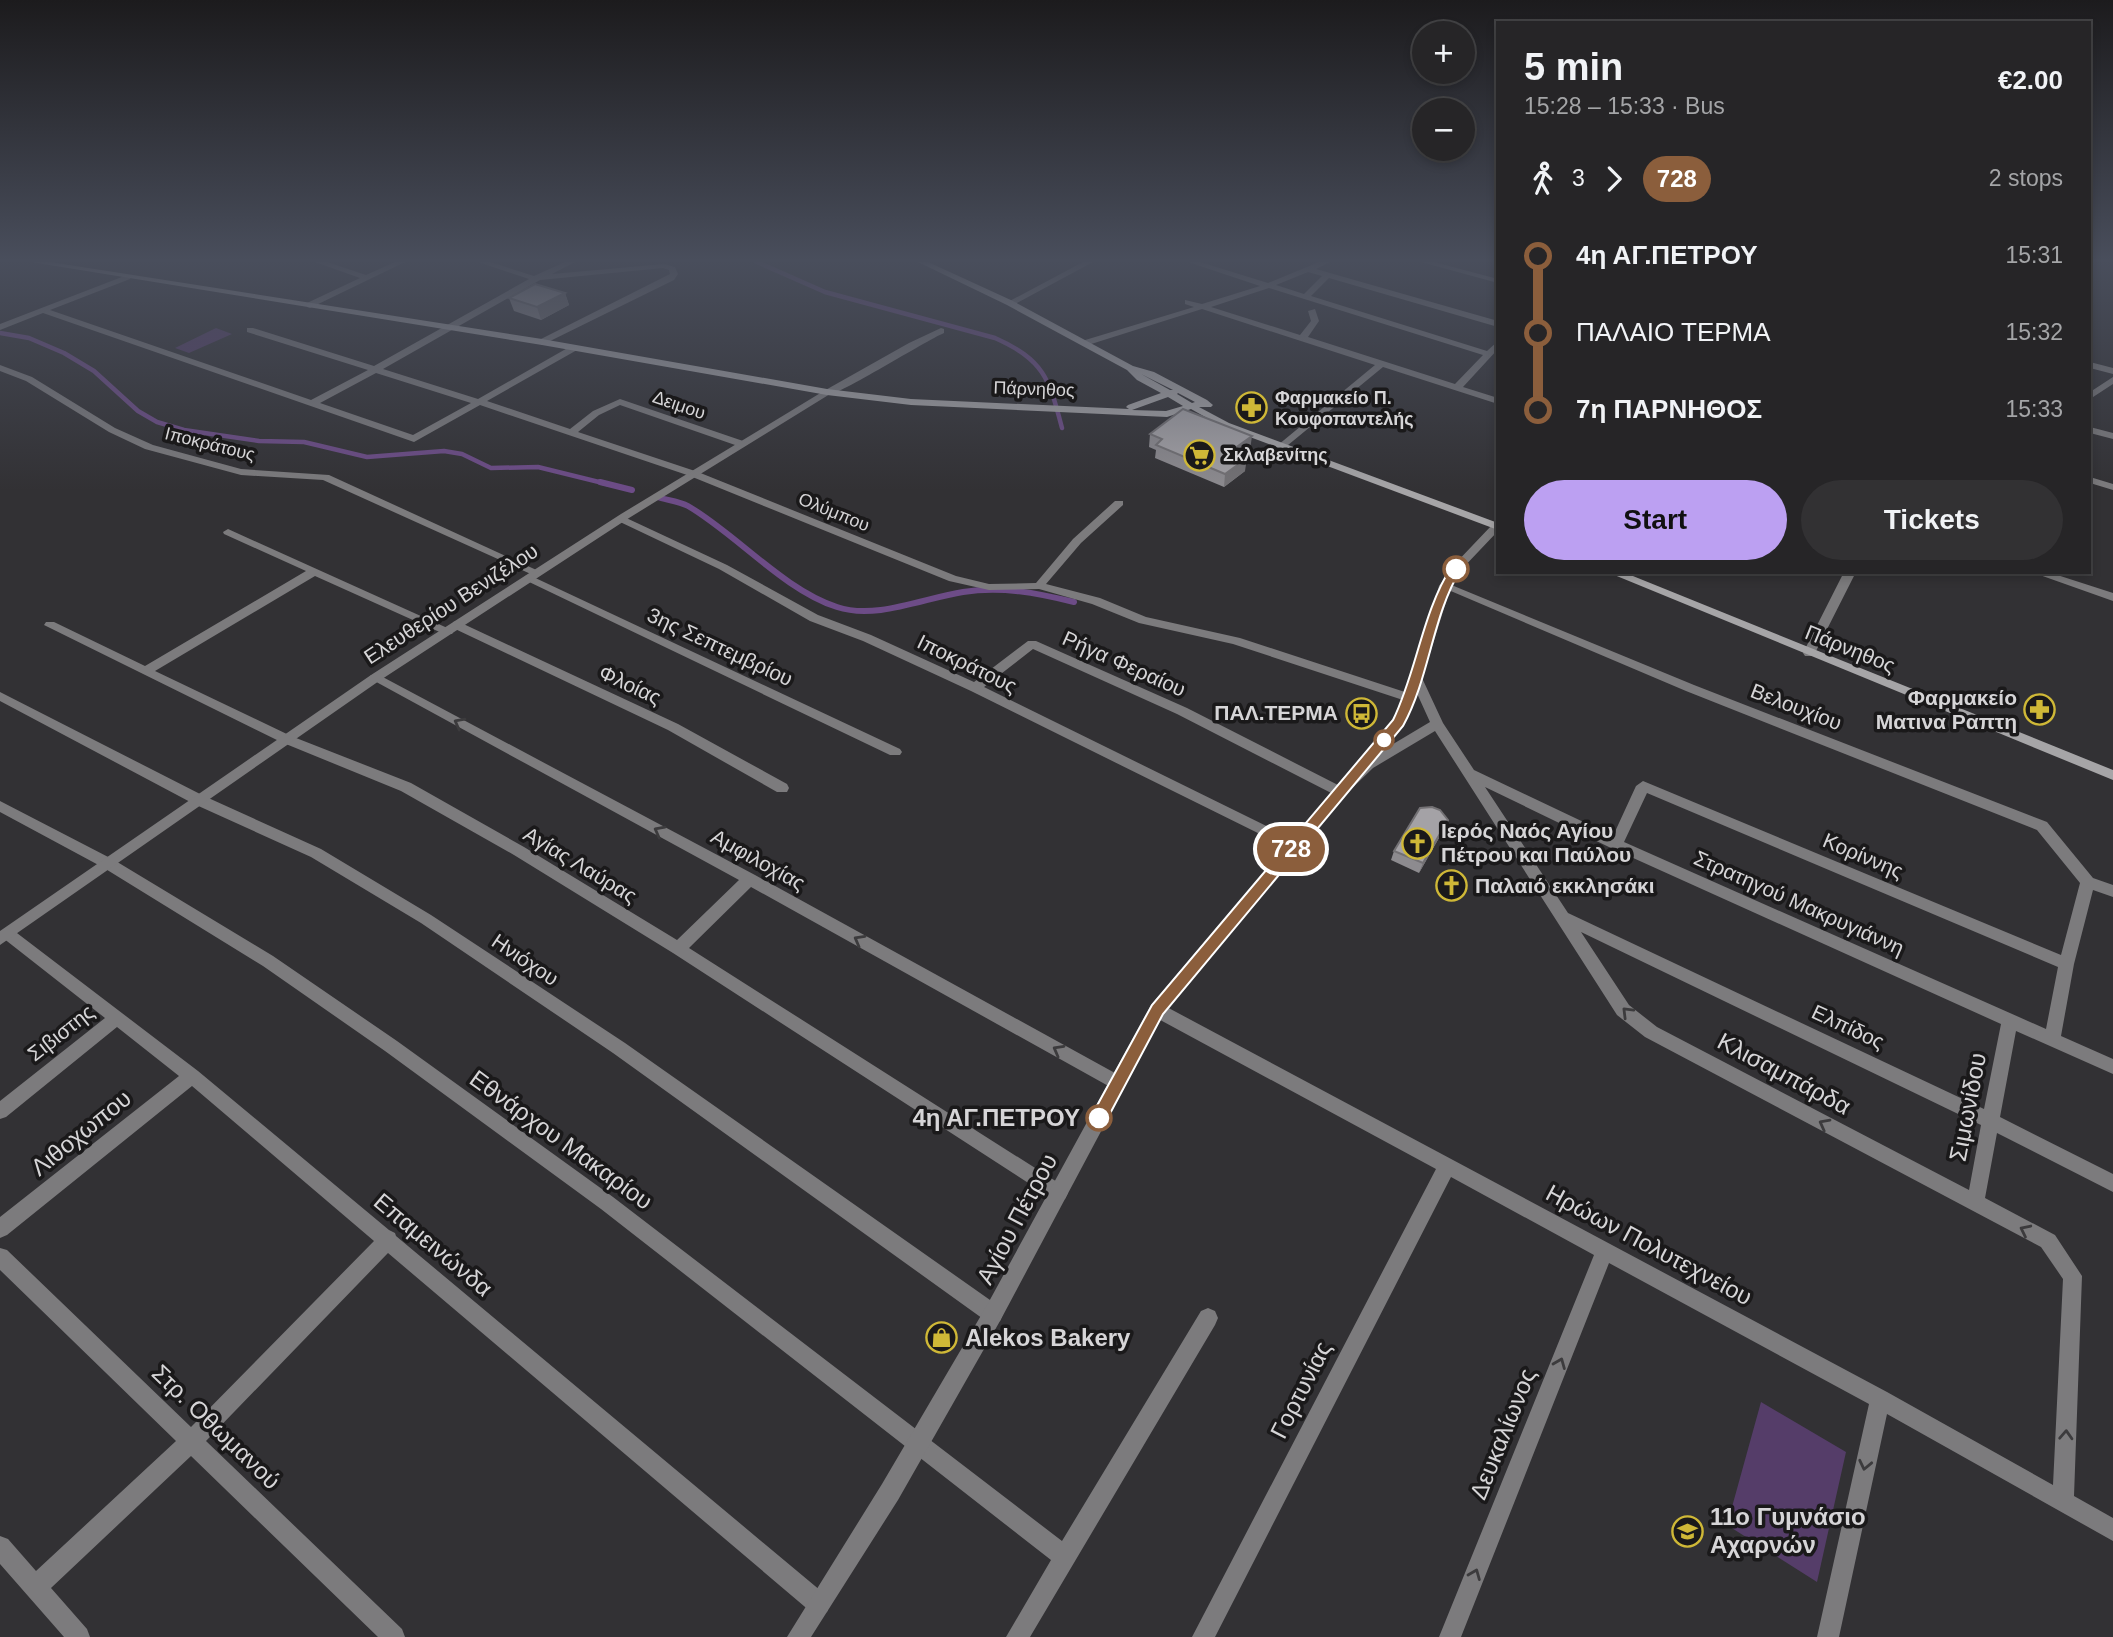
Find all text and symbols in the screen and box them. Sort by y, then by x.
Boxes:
map controls [1412,21,1475,161]
button: + [1412,21,1475,84]
text: 5 min [1524,46,1623,88]
text: €2.00 [1998,65,2063,95]
text: 15:28 – 15:33 · Bus [1524,93,1725,119]
button: − [1412,98,1475,161]
icon: walk [1524,160,1562,198]
icon: forward [1595,160,1633,198]
text: 3 [1572,165,1585,191]
text: 728 [1657,165,1697,192]
text: 2 stops [1989,165,2063,191]
text: 4η ΑΓ.ΠΕΤΡΟΥ [1576,240,1758,270]
text: 15:31 [2005,242,2063,268]
text: ΠΑΛΑΙΟ ΤΕΡΜΑ [1576,317,1771,347]
text: 15:32 [2005,319,2063,345]
street label: Πάρνηθος [993,378,1075,400]
street label: Δειμου [650,387,708,423]
place label: Φαρμακείο Π. Κουφοπαντελής [1275,388,1414,429]
pharmacy icon: Φαρμακείο Π. Κουφοπαντελής [1235,391,1269,425]
text: 7η ΠΑΡΝΗΘΟΣ [1576,394,1762,424]
text: 15:33 [2005,396,2063,422]
street label: Ιποκράτους [163,423,257,465]
supermarket icon: Σκλαβενίτης [1183,438,1217,472]
place label: Σκλαβενίτης [1223,445,1328,465]
button: Start [1524,480,1787,560]
button: Tickets [1801,480,2063,560]
street label: Ολύμπου [796,489,872,535]
street label: Ελευθερίου Βενιζέλου [360,539,542,668]
unlabelled marker [1443,556,1469,582]
street label: 3ης Σεπτεμβρίου [644,603,797,690]
street label: Πάρνηθος [1802,620,1899,677]
street label: Ρήγα Φεραίου [1059,626,1189,701]
street label: Ιποκράτους [914,630,1021,697]
street label: Φλοίας [596,660,665,709]
street label: Βελουχίου [1747,679,1845,734]
place label: Φαρμακείο Ματινα Ραπτη [1876,686,2017,733]
pharmacy icon: Φαρμακείο Ματινα Ραπτη [2023,693,2057,727]
bus stop icon: ΠΑΛ.ΤΕΡΜΑ [1344,696,1378,730]
place label: ΠΑΛ.ΤΕΡΜΑ [1214,701,1338,724]
one-way arrow [454,718,466,731]
unlabelled marker [1374,730,1394,750]
place label: Ιερός Ναός Αγίου Πέτρου και Παύλου [1441,819,1631,866]
street label: Αγίας Λαύρας [520,822,641,907]
street label: Αμφιλοχίας [707,824,809,895]
one-way arrow [654,825,666,839]
line badge: 728 [1251,826,1331,872]
church icon: Ιερός Ναός Αγίου Πέτρου και Παύλου [1401,826,1435,860]
street label: Κορίννης [1820,828,1907,883]
text: 728 [1271,835,1311,862]
street label: Στρατηγού Μακρυγιάννη [1691,846,1908,959]
church icon: Παλαιό εκκλησάκι [1435,869,1469,903]
place label: Παλαιό εκκλησάκι [1475,874,1655,897]
street label: Ηνιόχου [488,929,563,990]
one-way arrow [854,934,866,948]
street label: Σιβιστης [23,1000,98,1066]
street label: Ελπίδος [1808,1000,1888,1053]
one-way arrow [1623,1007,1636,1020]
street label: Κλισαμπάρδα [1713,1027,1856,1120]
one-way arrow [1053,1045,1065,1058]
street label: Σιμωνίδου [1944,1050,1991,1163]
street label: Εθνάρχου Μακαρίου [465,1064,658,1215]
street label: Λιθοχωπου [25,1084,136,1181]
place label: 4η ΑΓ.ΠΕΤΡΟΥ [912,1104,1080,1131]
marker: 4η ΑΓ.ΠΕΤΡΟΥ [1086,1105,1112,1131]
one-way arrow [1819,1118,1831,1132]
street label: Αγίου Πέτρου [971,1149,1062,1289]
street label: Ηρώων Πολυτεχνείου [1542,1179,1757,1310]
street label: Επαμεινώνδα [369,1187,498,1302]
one-way arrow [2020,1224,2032,1238]
shop icon: Alekos Bakery [925,1321,959,1355]
place label: Alekos Bakery [965,1324,1131,1351]
street label: Γορτυνίας [1265,1337,1336,1443]
one-way arrow [1552,1357,1566,1369]
street label: Στρ. Οθωμανού [147,1359,286,1494]
street label: Δευκαλίωνος [1464,1365,1541,1503]
one-way arrow [2058,1429,2073,1440]
one-way arrow [1859,1459,1874,1471]
place label: 11ο Γυμνάσιο Αχαρνών [1710,1503,1866,1558]
school or university icon: 11ο Γυμνάσιο Αχαρνών [1670,1514,1704,1548]
one-way arrow [1467,1568,1481,1580]

